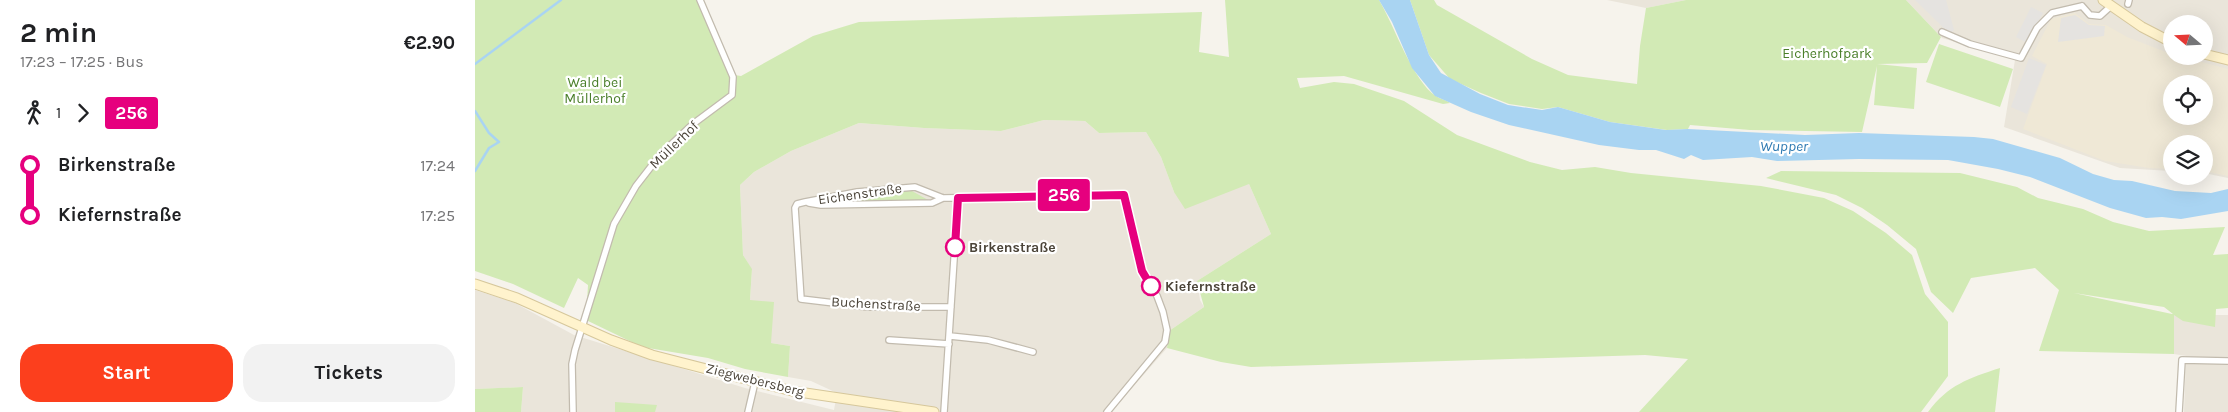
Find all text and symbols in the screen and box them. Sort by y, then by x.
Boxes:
north arrow [2163,15,2213,65]
map controls [2163,15,2213,185]
text: 2 min [20,16,97,49]
text: €2.90 [404,32,455,54]
park label: Eicherhofpark [1782,45,1872,62]
text: 17:23 – 17:25 · Bus [20,52,144,71]
park label: Wald bei Müllerhof [564,74,626,107]
button: locate [2163,75,2213,125]
icon: walk [20,99,48,127]
icon: forward [69,99,97,127]
text: 256 [115,102,148,124]
text: 1 [56,103,61,122]
street label: Müllerhof [646,117,702,172]
button: layers [2163,135,2213,185]
water label: Wupper [1760,137,1809,155]
text: Birkenstraße [58,154,176,176]
text: 17:24 [420,156,455,175]
line badge: 256 [1035,179,1093,211]
street label: Eichenstraße [817,180,903,208]
text: 256 [1048,184,1080,206]
text: Kiefernstraße [58,204,182,226]
text: 17:25 [420,206,455,225]
marker: Birkenstraße [945,237,965,257]
place label: Birkenstraße [969,239,1056,256]
marker: Kiefernstraße [1141,276,1161,296]
place label: Kiefernstraße [1165,278,1256,295]
street label: Buchenstraße [831,293,921,315]
button: Start [20,344,233,402]
button: Tickets [243,344,455,402]
street label: Ziegwebersberg [704,360,806,400]

